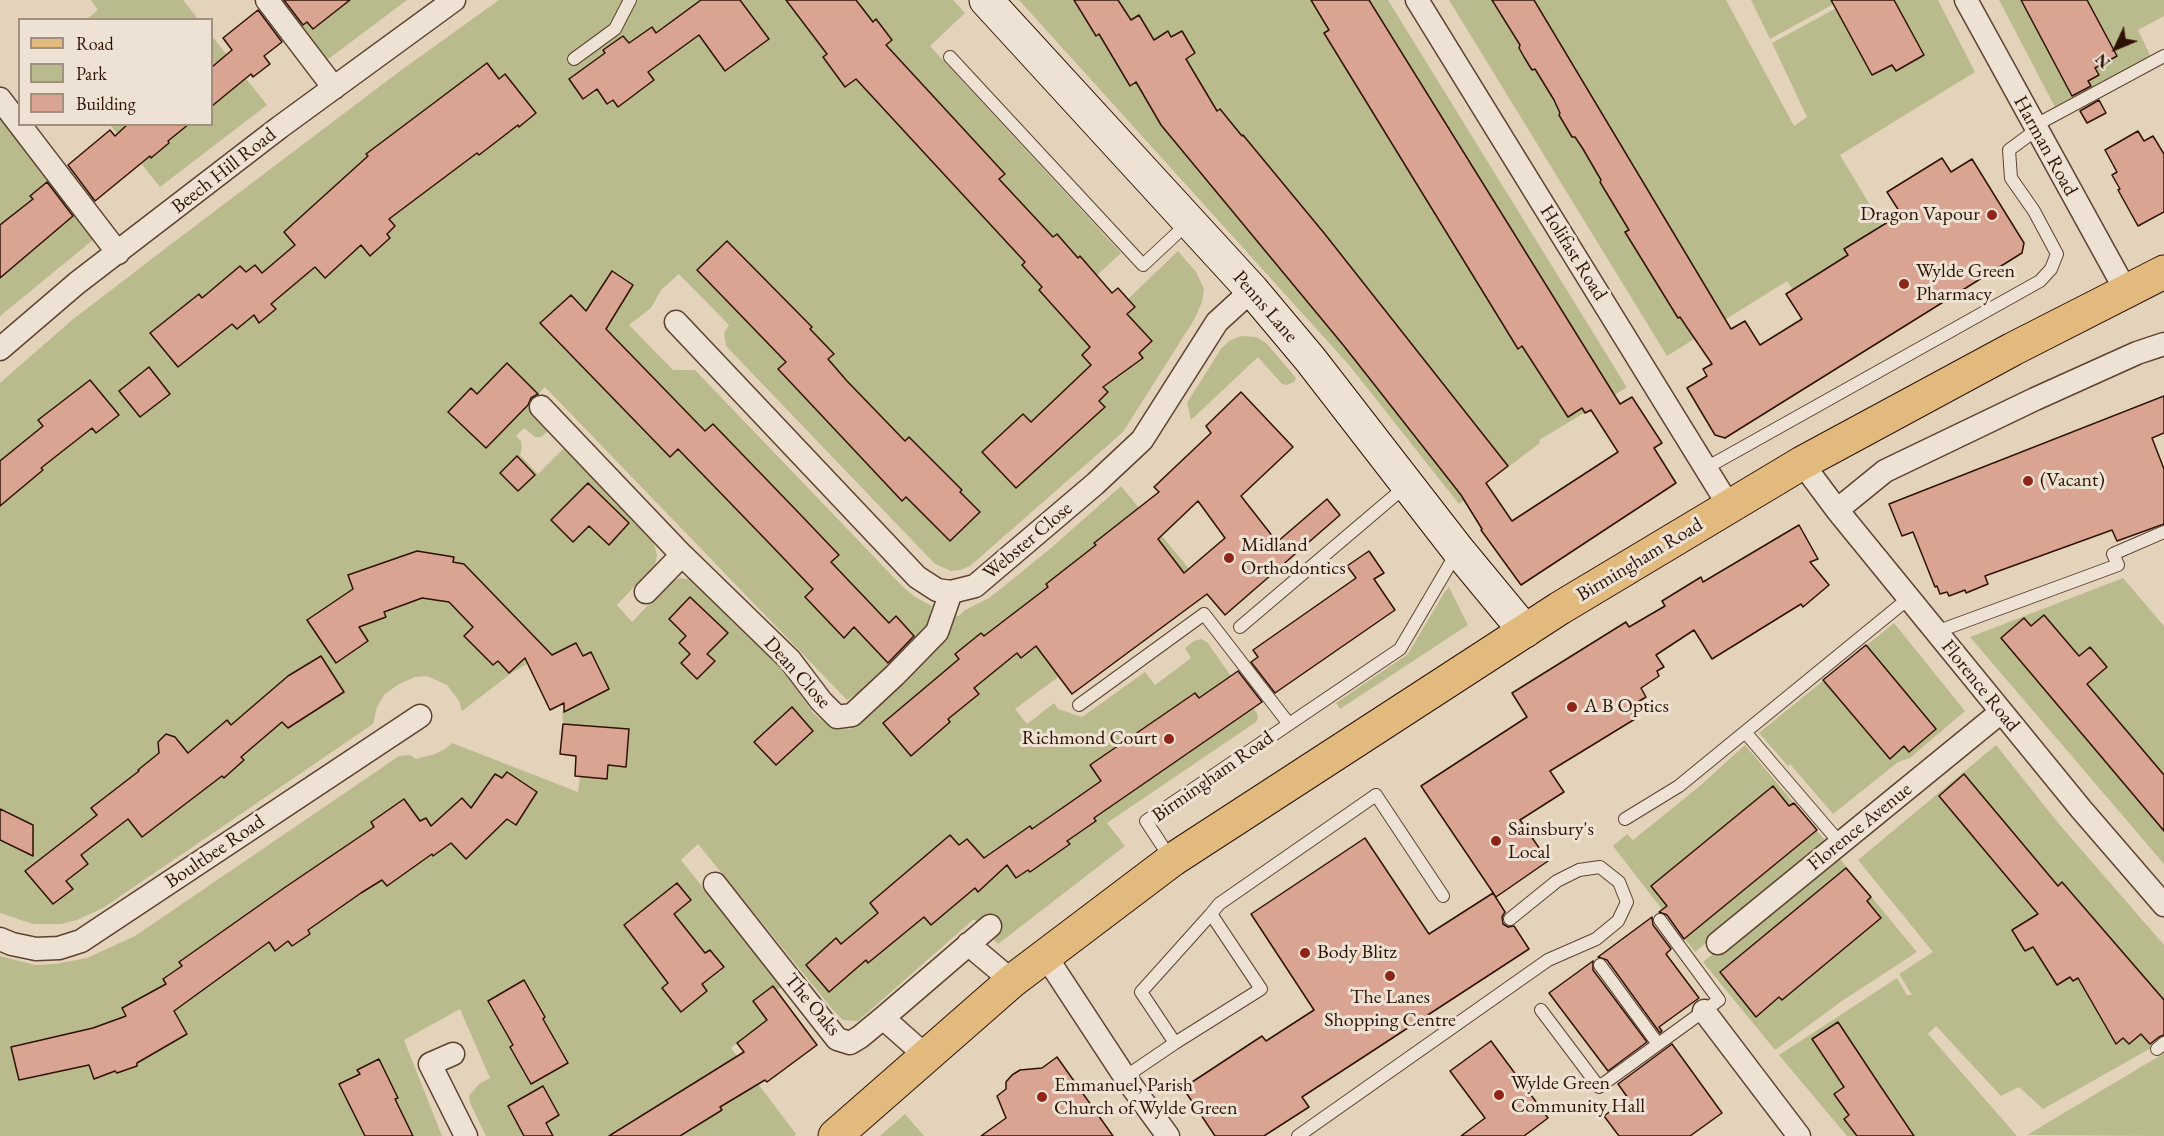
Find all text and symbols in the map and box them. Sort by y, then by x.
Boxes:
legend [18,18,213,126]
north arrow [2086,18,2146,78]
text: Road [76,32,114,55]
text: N [2091,49,2115,73]
text: Park [76,62,107,85]
text: Building [76,92,136,115]
street label: Harman Road [2008,92,2082,200]
street label: Beech Hill Road [167,123,281,219]
street label: Holifast Road [1534,201,1612,305]
place label: Dragon Vapour [1860,203,1980,227]
marker: Dragon Vapour [1985,208,1999,222]
place label: Wylde Green Pharmacy [1916,260,2015,307]
street label: Penns Lane [1227,266,1303,348]
marker: Wylde Green Pharmacy [1897,277,1911,291]
place label: (Vacant) [2040,469,2105,493]
marker: (Vacant) [2021,474,2035,488]
street label: Webster Close [979,497,1077,585]
street label: Birmingham Road [1573,513,1707,607]
place label: Midland Orthodontics [1241,534,1346,581]
marker: Midland Orthodontics [1222,551,1236,565]
street label: Dean Close [758,632,836,714]
street label: Florence Road [1936,635,2024,737]
place label: A B Optics [1584,695,1669,719]
marker: A B Optics [1565,700,1579,714]
street label: Birmingham Road [1148,726,1278,828]
place label: Richmond Court [1022,727,1157,751]
marker: Richmond Court [1162,732,1176,746]
street label: Florence Avenue [1803,778,1917,876]
street label: Boultbee Road [161,810,269,894]
place label: Sainsbury's Local [1508,818,1594,865]
marker: Sainsbury's Local [1489,834,1503,848]
place label: Body Blitz [1317,941,1397,965]
marker: Body Blitz [1298,946,1312,960]
street label: The Oaks [779,969,845,1041]
marker: The Lanes Shopping Centre [1383,969,1397,983]
place label: The Lanes Shopping Centre [1324,986,1456,1033]
place label: Wylde Green Community Hall [1511,1072,1645,1119]
place label: Emmanuel, Parish Church of Wylde Green [1054,1074,1237,1121]
marker: Wylde Green Community Hall [1492,1088,1506,1102]
marker: Emmanuel, Parish Church of Wylde Green [1035,1090,1049,1104]

